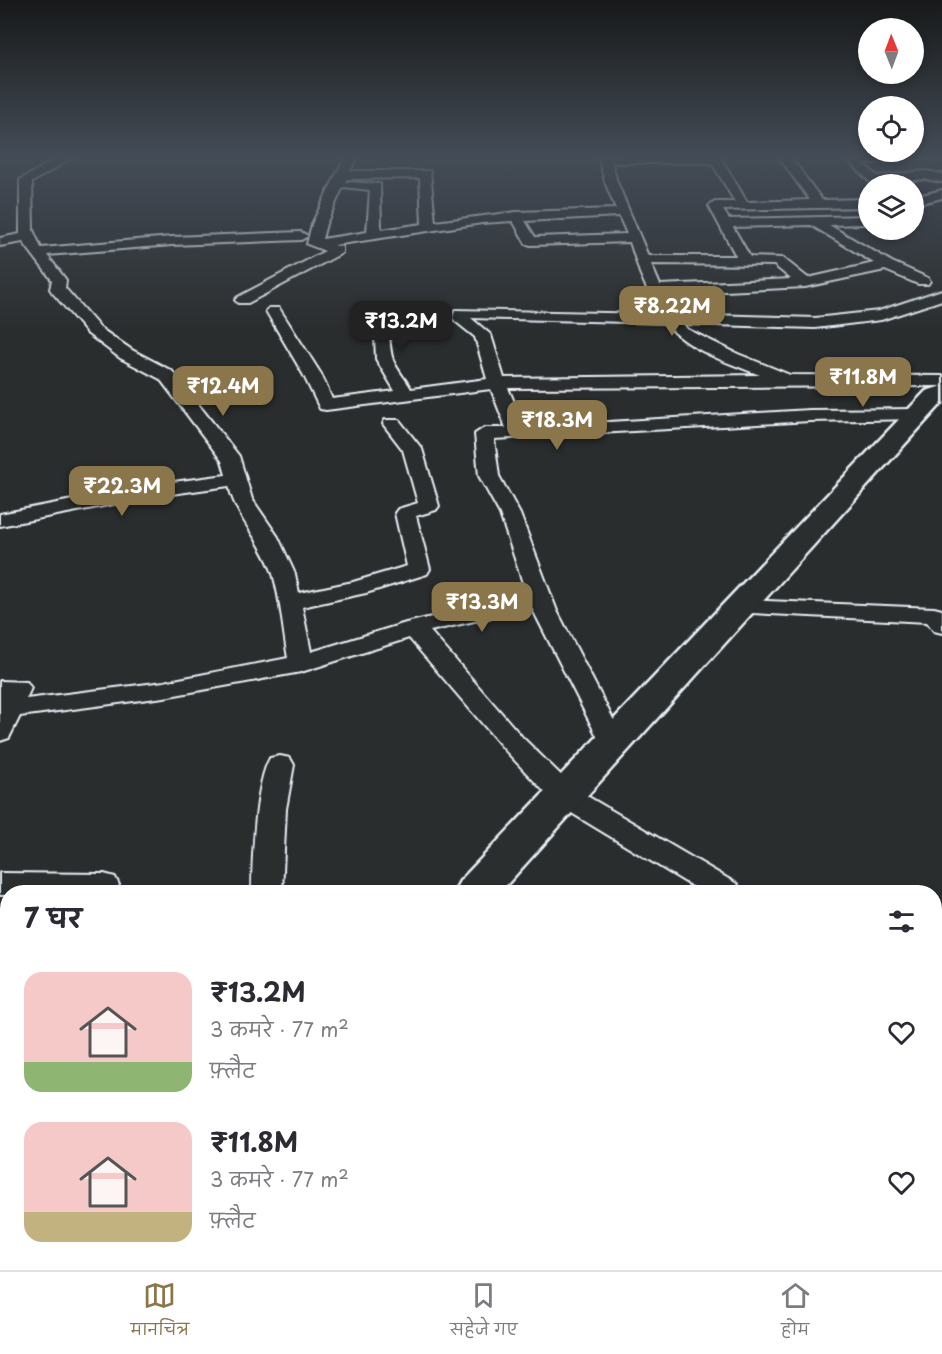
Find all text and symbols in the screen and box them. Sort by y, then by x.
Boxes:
north arrow [858,18,924,84]
map controls [858,18,924,240]
button: locate [858,96,924,162]
button: layers [858,174,924,240]
pin: ₹8.22M [623,286,721,337]
text: ₹8.22M [633,290,711,320]
pin: ₹13.2M [352,301,450,352]
text: ₹13.2M [364,305,438,335]
pin: ₹11.8M [814,357,912,408]
text: ₹11.8M [829,361,897,391]
pin: ₹12.4M [174,366,272,417]
text: ₹12.4M [187,370,259,400]
pin: ₹18.3M [508,400,606,451]
text: ₹18.3M [521,404,593,434]
pin: ₹22.3M [73,466,171,517]
text: ₹22.3M [83,470,161,500]
pin: ₹13.3M [433,582,531,633]
text: ₹13.3M [446,586,518,616]
text: 7 घर [24,898,82,937]
icon: filters [885,905,918,938]
text: ₹13.2M [210,972,306,1011]
icon: home [72,996,144,1068]
text: 3 कमरे · 77 m² [210,1014,349,1044]
icon: heart [885,1016,918,1049]
text: फ़्लैट [210,1055,256,1085]
text: ₹11.8M [210,1122,298,1161]
icon: home [72,1146,144,1218]
text: 3 कमरे · 77 m² [210,1164,349,1194]
icon: heart [885,1166,918,1199]
text: फ़्लैट [210,1205,256,1235]
tab: मानचित्र [130,1279,189,1347]
tab: सहेजे गए [450,1279,518,1347]
tab: होम [779,1279,812,1347]

